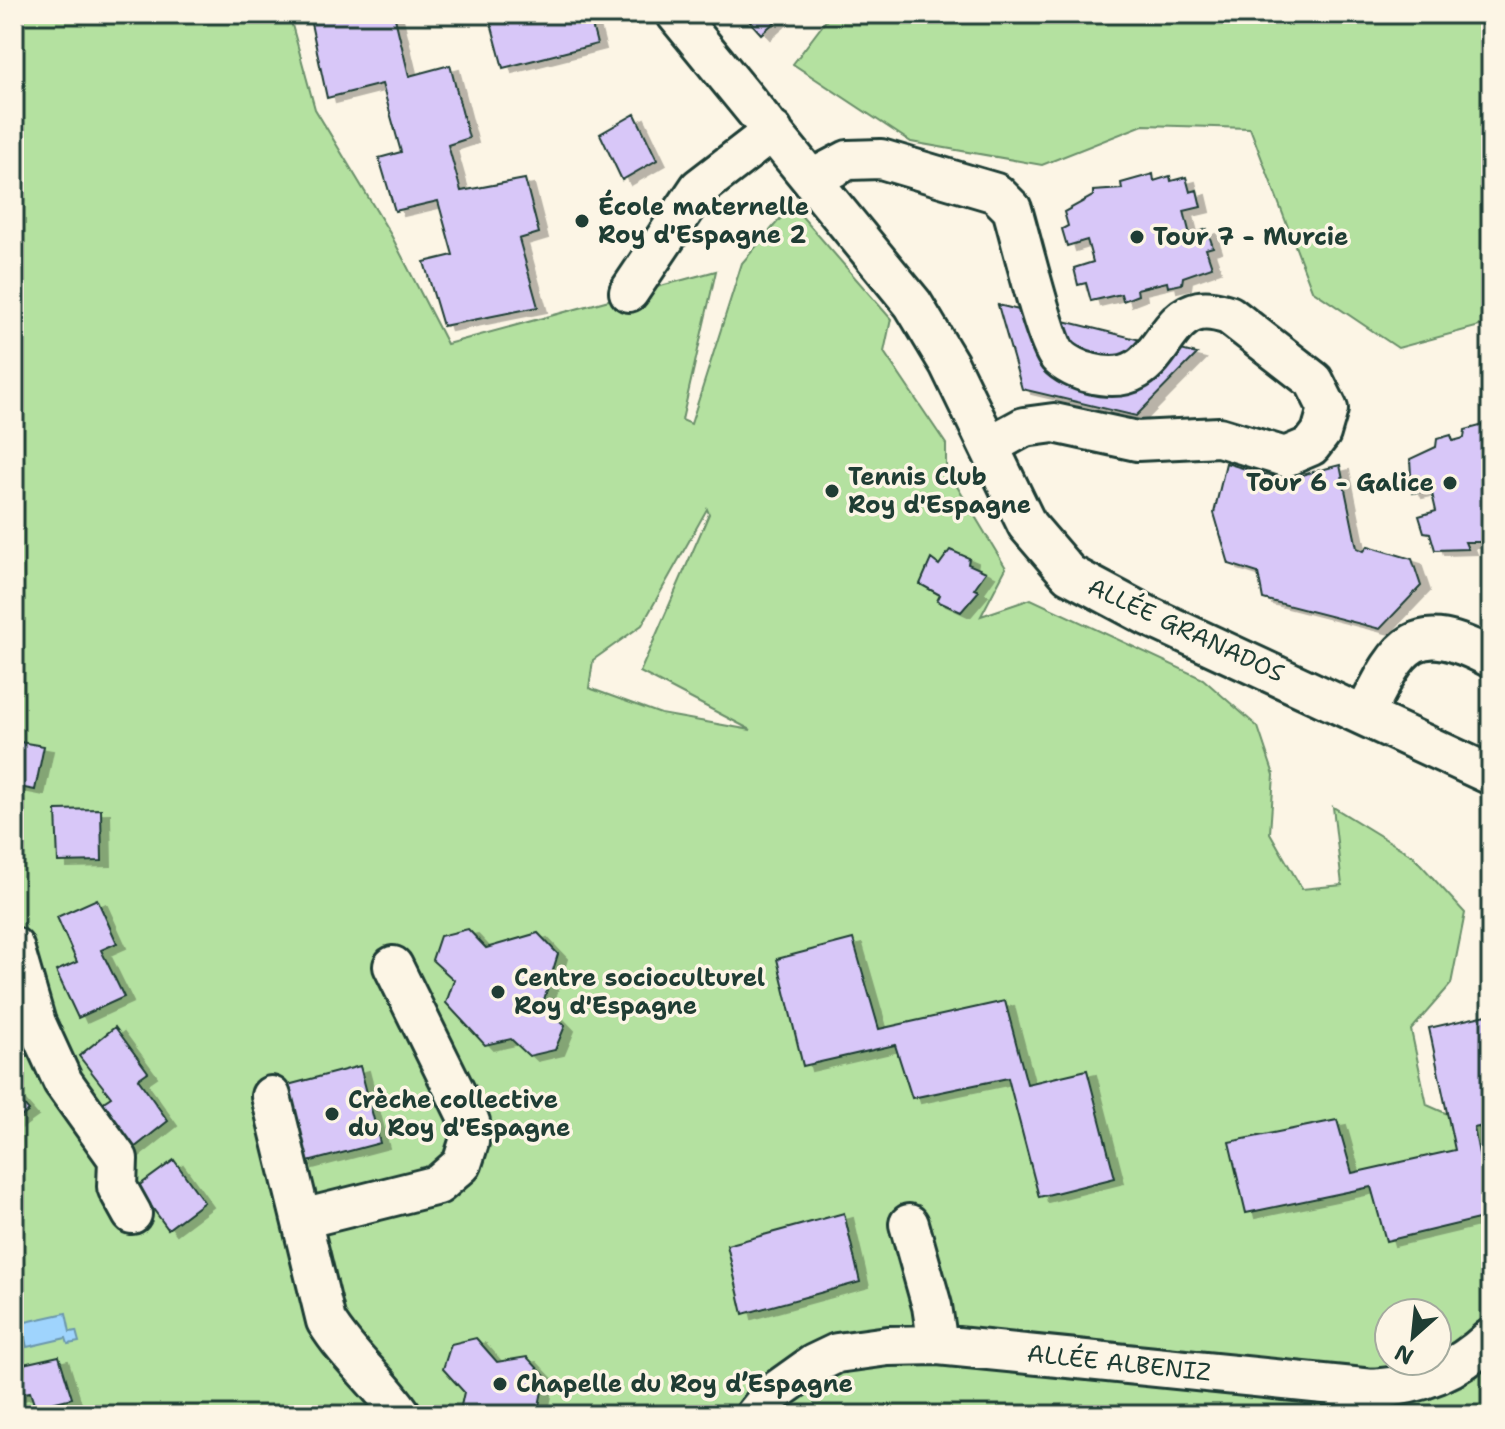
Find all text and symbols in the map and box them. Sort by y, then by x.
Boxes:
place label: École maternelle Roy d'Espagne 2 [598,189,809,251]
marker: École maternelle Roy d'Espagne 2 [573,212,591,230]
place label: Tour 7 - Murcie [1153,221,1348,253]
marker: Tour 7 - Murcie [1128,228,1146,246]
place label: Tennis Club Roy d'Espagne [848,461,1031,521]
place label: Tour 6 - Galice [1246,467,1434,499]
marker: Tour 6 - Galice [1441,474,1459,492]
marker: Tennis Club Roy d'Espagne [823,482,841,500]
street label: ALLÉE GRANADOS [1083,570,1289,690]
place label: Centre socioculturel Roy d'Espagne [514,962,765,1022]
marker: Centre socioculturel Roy d'Espagne [489,983,507,1001]
place label: Crèche collective du Roy d'Espagne [348,1084,570,1144]
marker: Crèche collective du Roy d'Espagne [323,1105,341,1123]
north arrow [1373,1297,1453,1377]
street label: ALLÉE ALBENIZ [1025,1337,1213,1389]
text: N [1390,1337,1418,1371]
place label: Chapelle du Roy d’Espagne [516,1368,853,1400]
marker: Chapelle du Roy d’Espagne [491,1375,509,1393]

